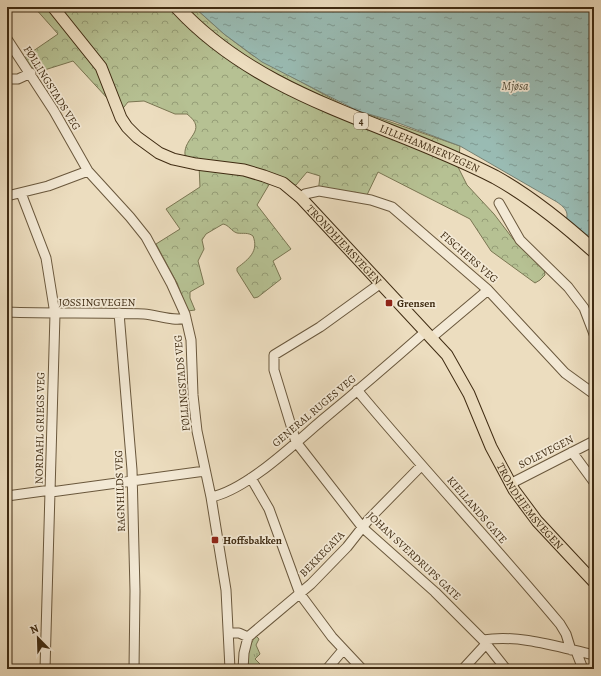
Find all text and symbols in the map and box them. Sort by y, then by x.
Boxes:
street label: FØLLINGSTADS VEG [20,43,84,133]
water label: Mjøsa [501,78,529,94]
road number: 4 [354,113,368,129]
street label: LILLEHAMMERVEGEN [377,120,482,176]
street label: TRONDHJEMSVEGEN [303,201,385,288]
street label: FISCHERS VEG [437,228,501,286]
street label: JØSSINGVEGEN [59,295,136,310]
place label: Grensen [397,296,435,311]
marker: Grensen [384,298,394,308]
street label: FØLLINGSTADS VEG [170,334,194,432]
street label: GENERAL RUGES VEG [269,371,359,451]
street label: NORDAHL GRIEGS VEG [32,372,48,484]
street label: SOLEVEGEN [516,432,576,472]
street label: RAGNHILDS VEG [111,450,129,532]
street label: TRONDHJEMSVEGEN [493,460,567,552]
street label: KIELLANDS GATE [444,473,510,547]
street label: JOHAN SVERDRUPS GATE [364,508,464,604]
street label: BEKKEGATA [296,527,348,580]
place label: Hoffsbakken [223,533,282,548]
marker: Hoffsbakken [210,535,220,545]
north arrow [18,618,58,658]
text: N [28,621,41,638]

